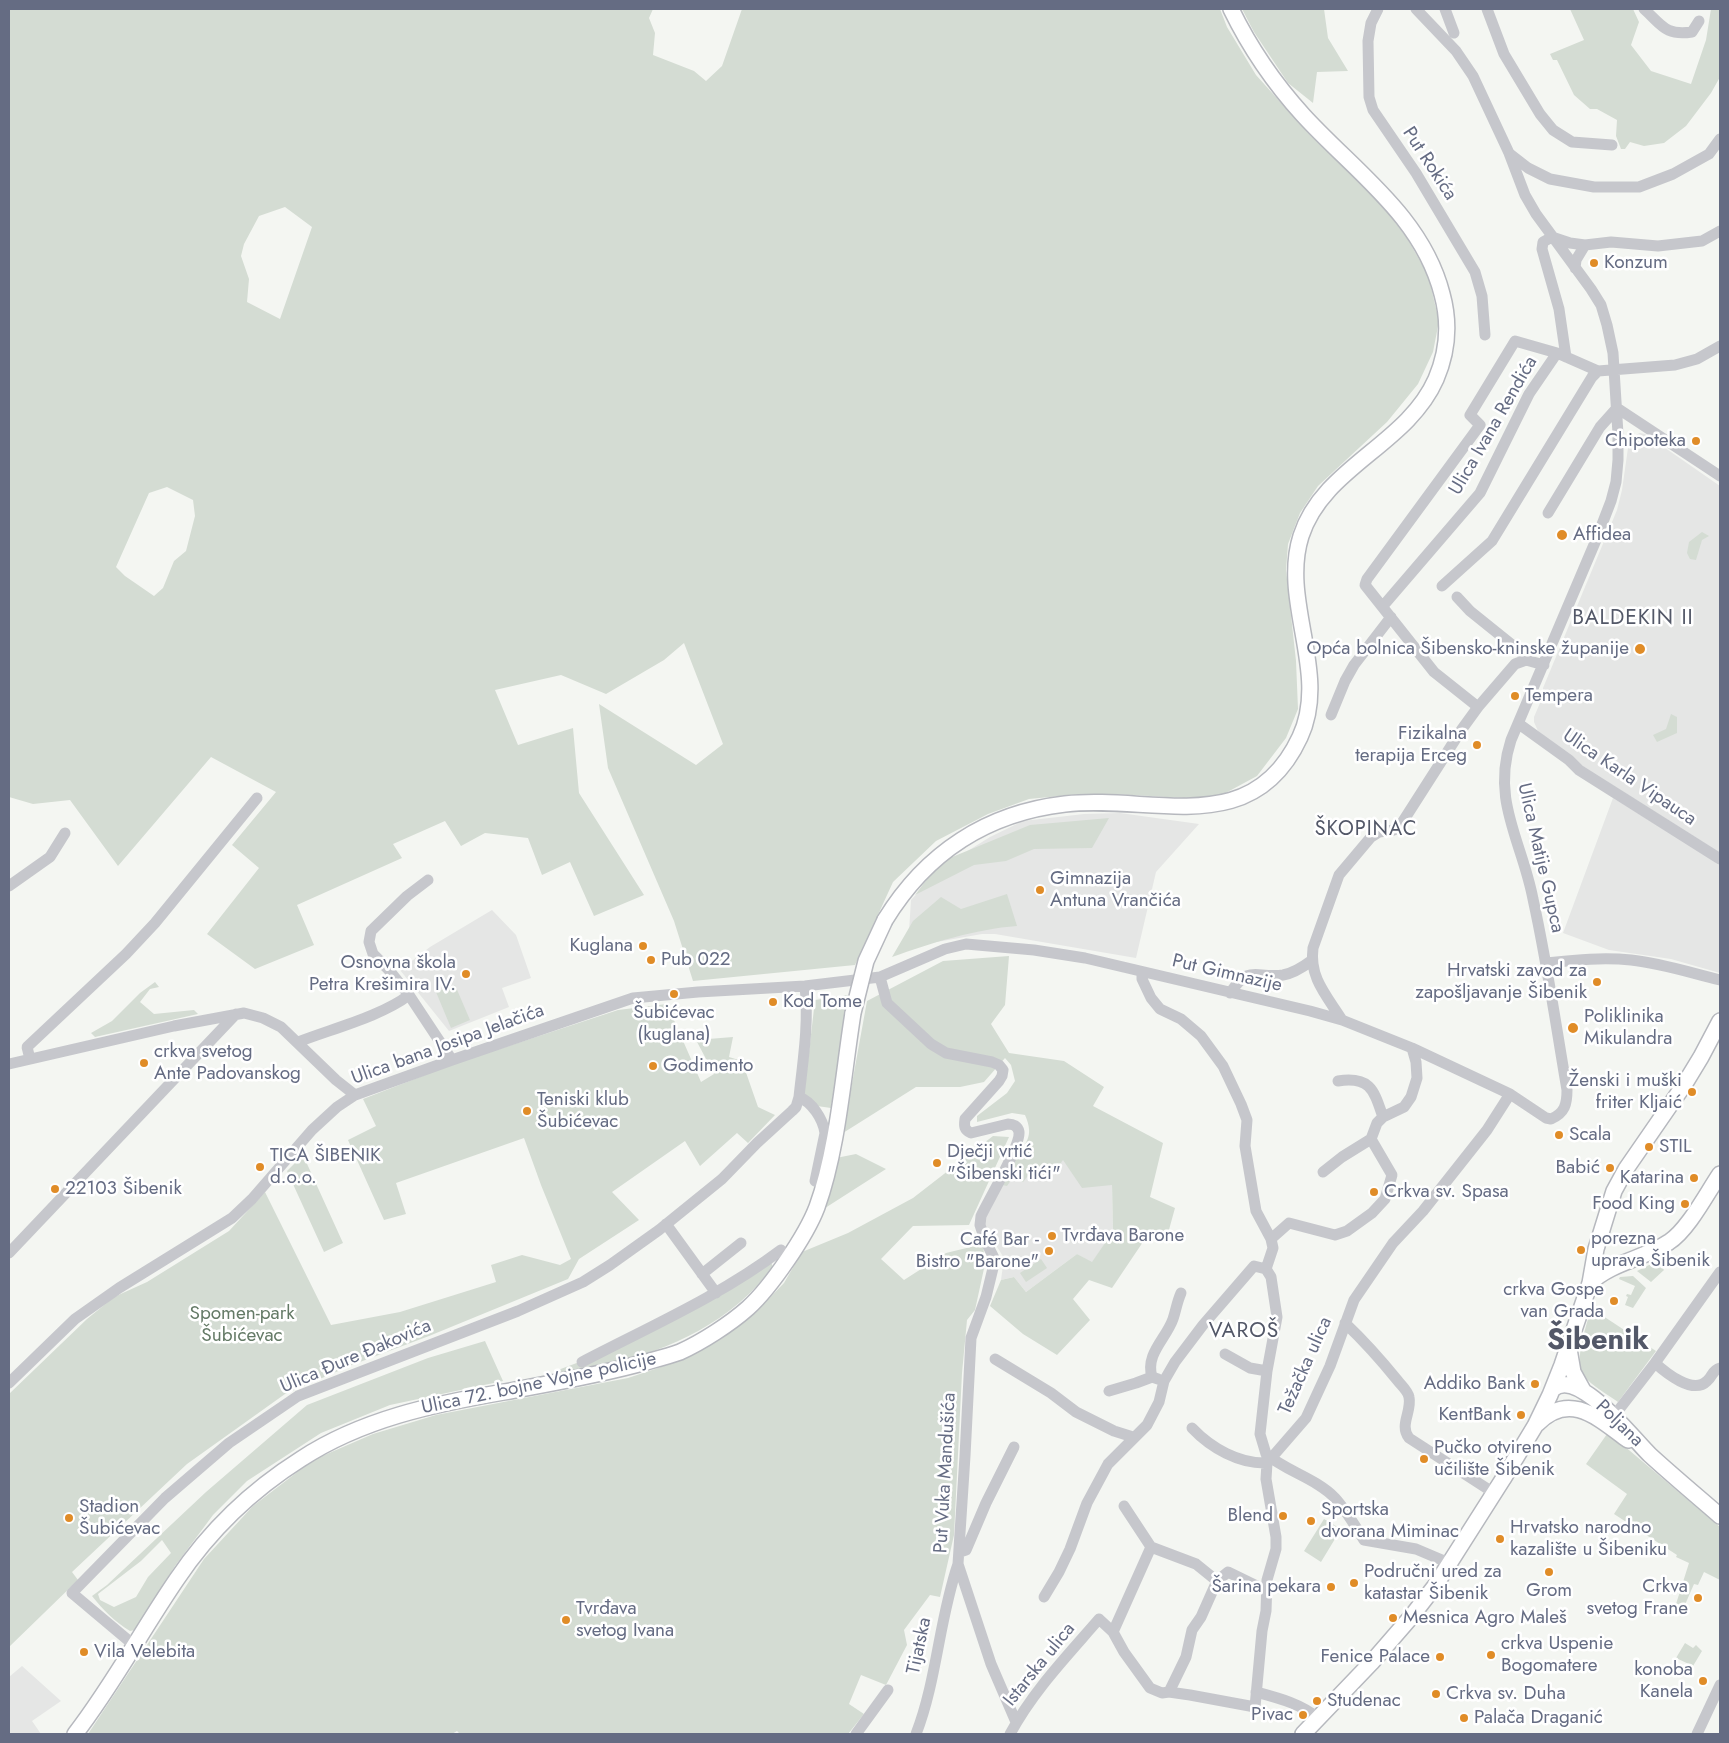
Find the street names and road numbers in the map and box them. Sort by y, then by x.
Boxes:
street label: Put Rokića [1397,123,1461,205]
street label: Ulica Ivana Rendića [1445,353,1543,499]
street label: Ulica Karla Vipauca [1558,725,1700,831]
street label: Ulica Matije Gupca [1512,781,1568,935]
street label: Put Gimnazije [1170,950,1284,998]
street label: Ulica bana Josipa Jelačića [349,1000,547,1090]
street label: Težačka ulica [1274,1314,1338,1418]
street label: Ulica Đure Đakovića [277,1315,435,1399]
street label: Ulica 72. bojne Vojne policije [420,1348,658,1420]
street label: Put Vuka Mandušića [930,1392,962,1554]
street label: Poljana [1590,1396,1648,1452]
street label: Tijatska [903,1616,937,1676]
street label: Istarska ulica [999,1619,1081,1711]

